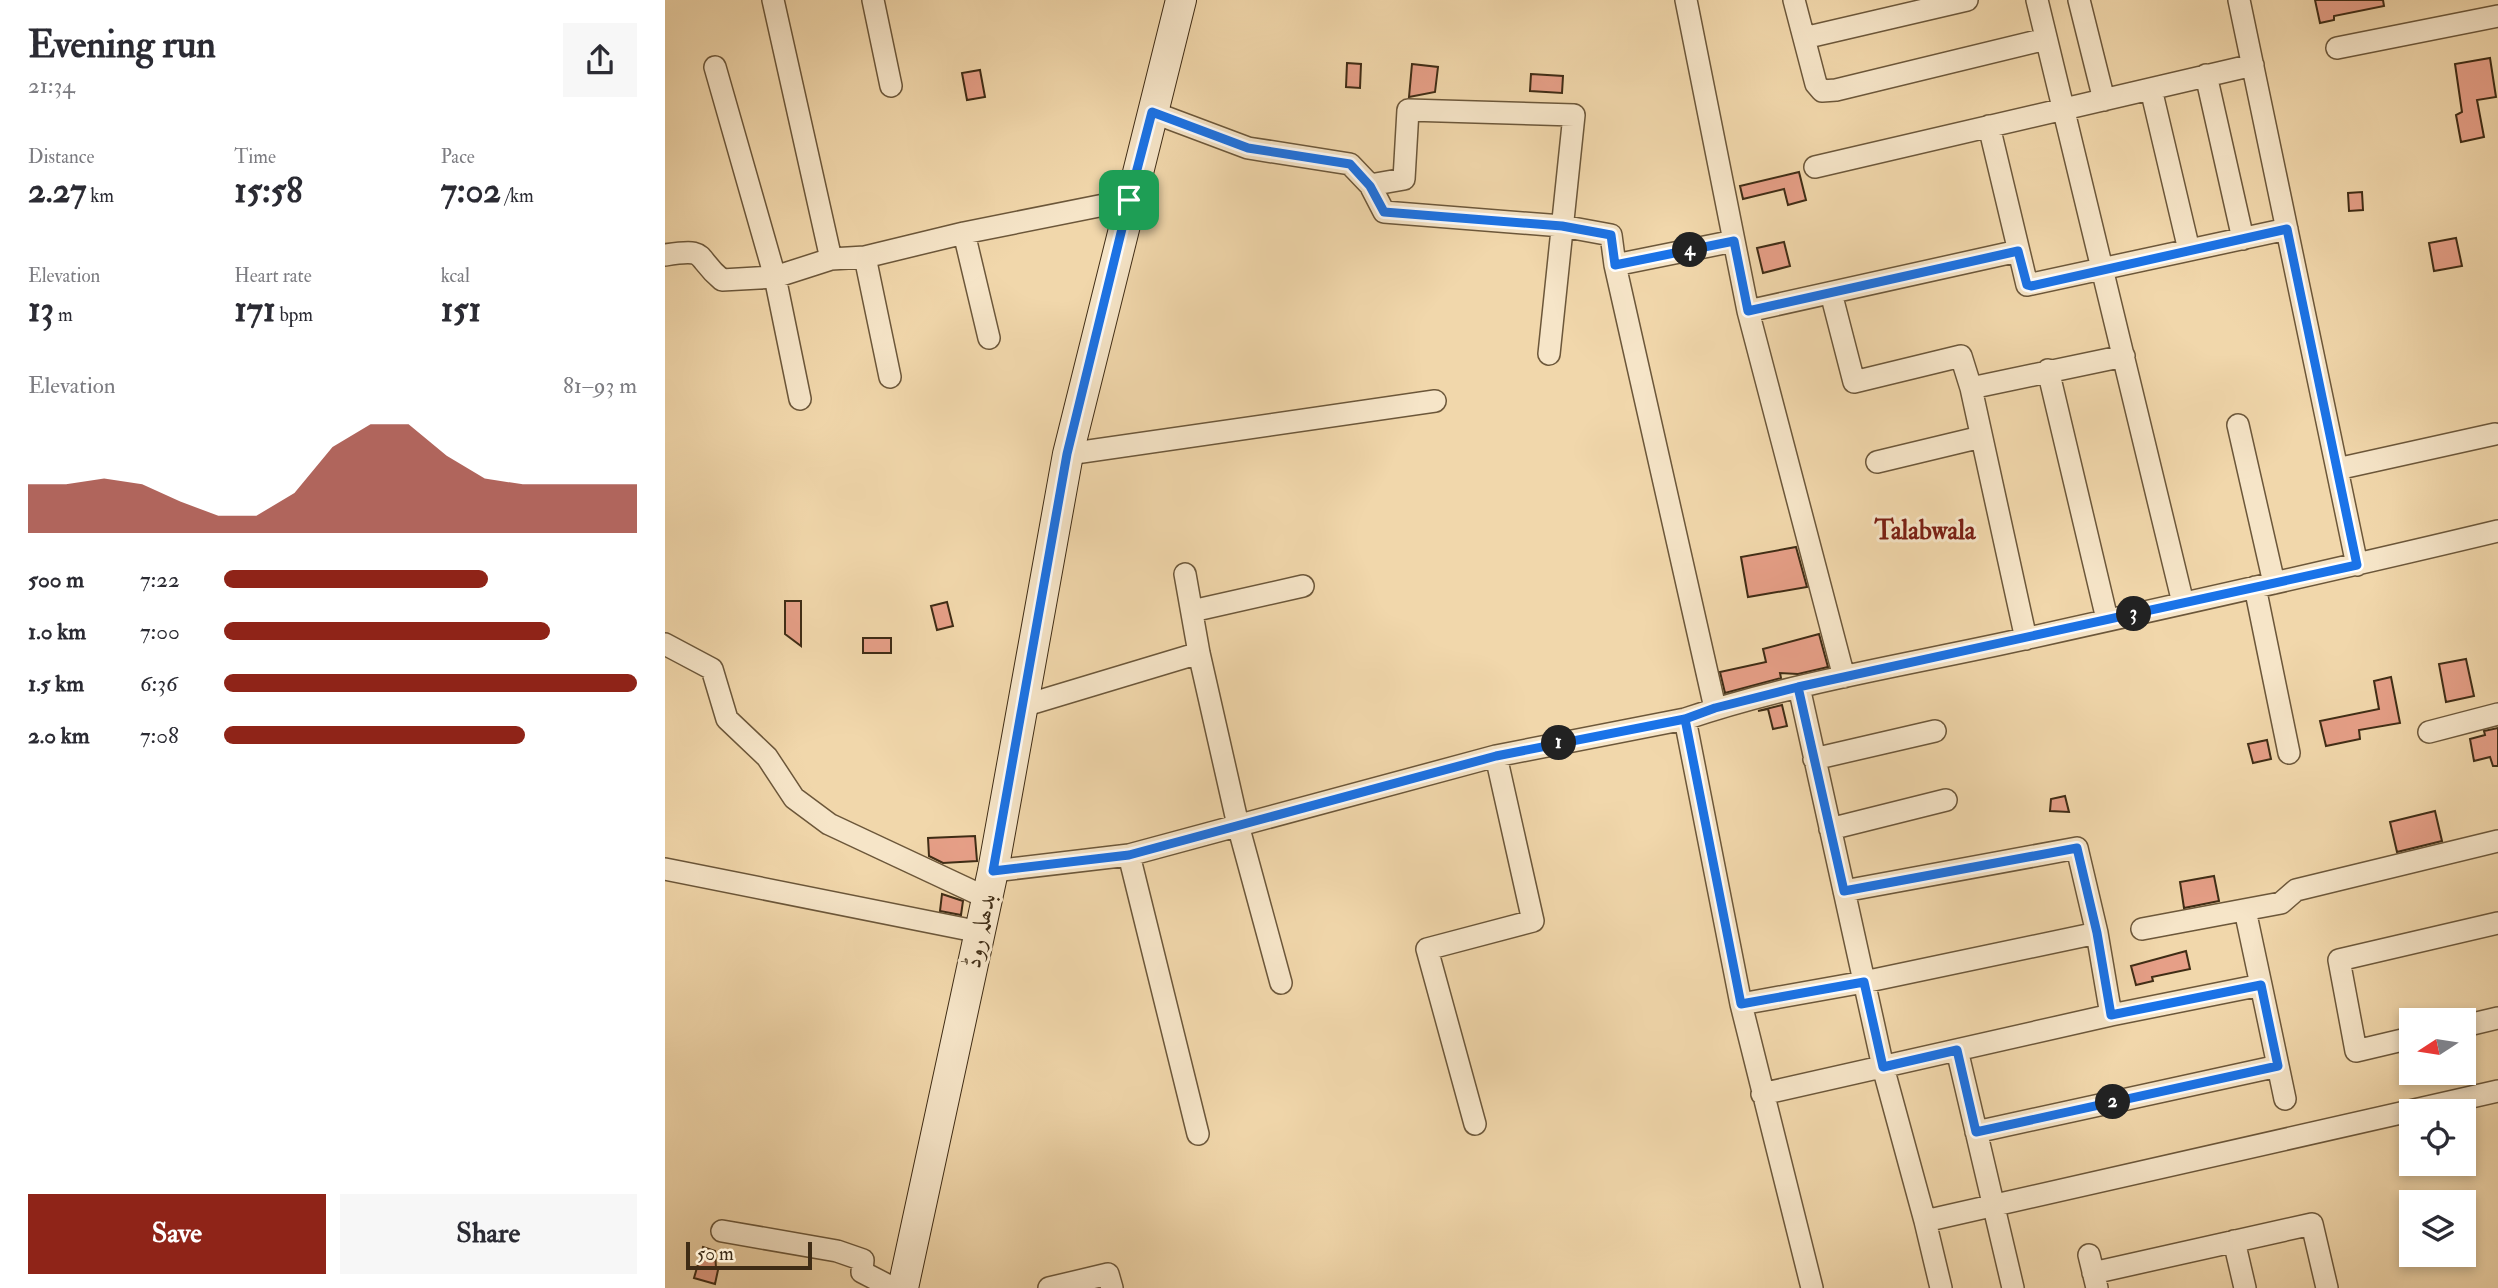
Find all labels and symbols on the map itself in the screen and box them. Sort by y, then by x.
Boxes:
pin [1099,170,1159,230]
pin: 4 [1672,232,1707,268]
district label: Talabwala [1873,515,1977,547]
pin: 3 [2117,596,2151,632]
pin: 1 [1541,726,1577,760]
street label: بدھلہ روڈ [957,891,1003,971]
north arrow [2399,1008,2476,1085]
pin: 2 [2095,1084,2131,1120]
scale bar [686,1239,812,1271]

